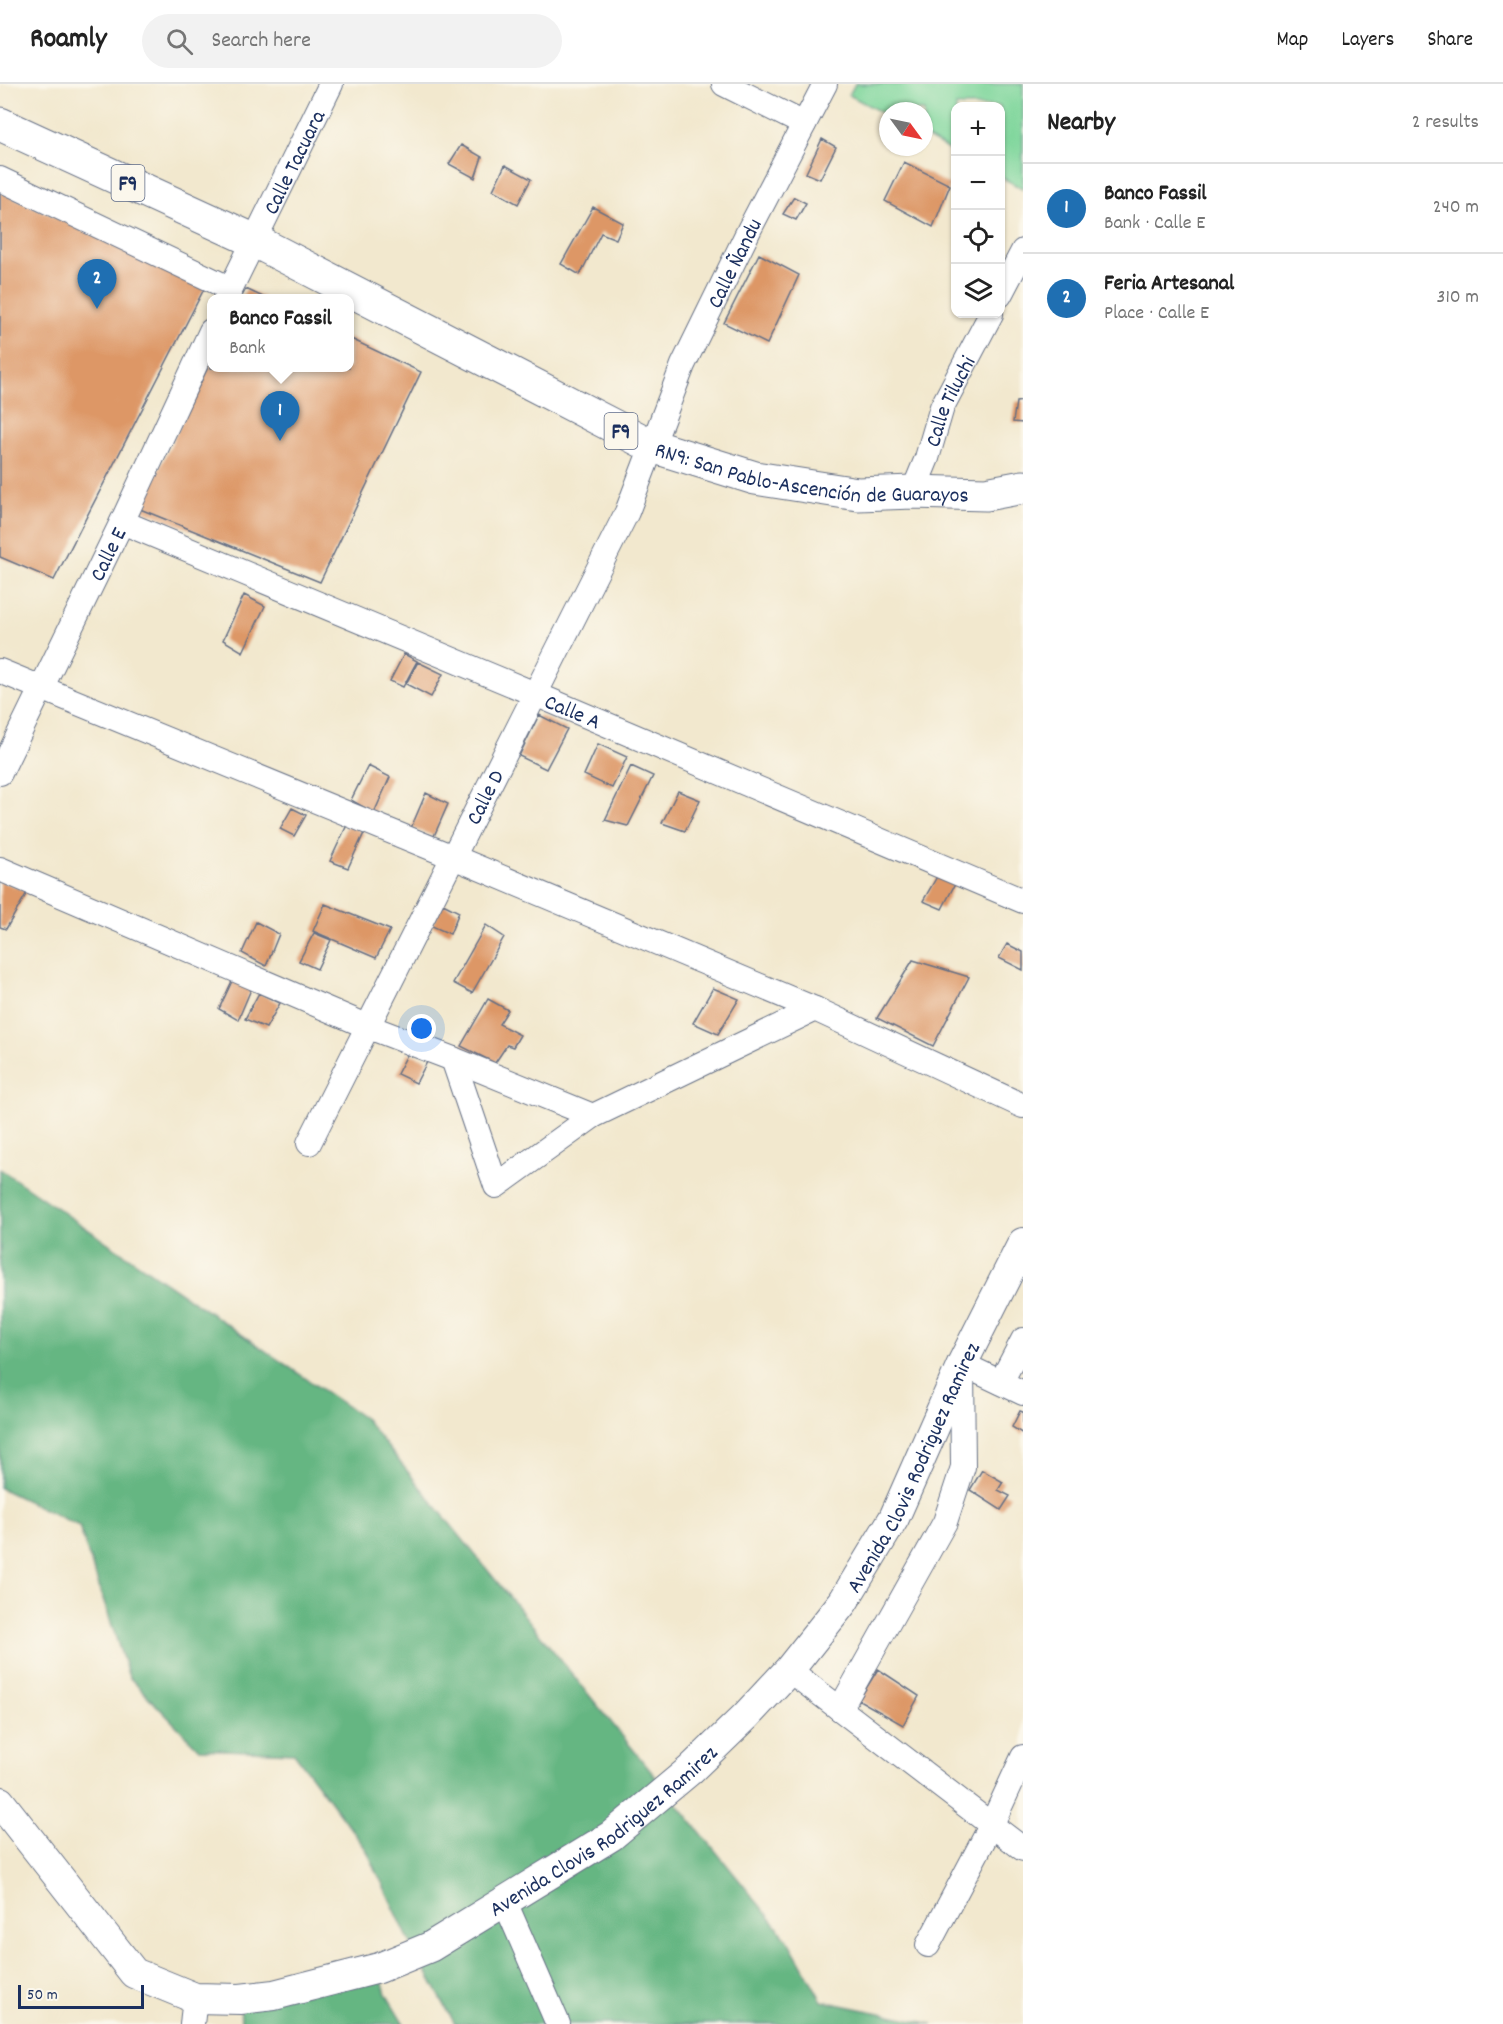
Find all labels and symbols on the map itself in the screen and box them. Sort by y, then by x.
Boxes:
north arrow [879,102,933,156]
street label: Calle Tacuara [257,105,335,221]
road number: F9 [112,165,144,201]
street label: Calle Ñandu [701,214,772,314]
pin: 2 [78,260,116,309]
street label: Calle Tiluchi [919,351,985,451]
pin: 1 [260,392,300,441]
road number: F9 [604,413,638,449]
street label: RN9: San Pablo-Ascención de Guarayos [651,436,969,513]
street label: Calle E [84,523,136,587]
street label: Calle A [539,688,605,739]
street label: Calle D [460,765,514,831]
your location [407,1014,436,1043]
street label: Avenida Clovis Rodriguez Ramirez [840,1337,990,1600]
street label: Avenida Clovis Rodriguez Ramirez [484,1739,726,1926]
scale bar [18,1982,144,2010]

